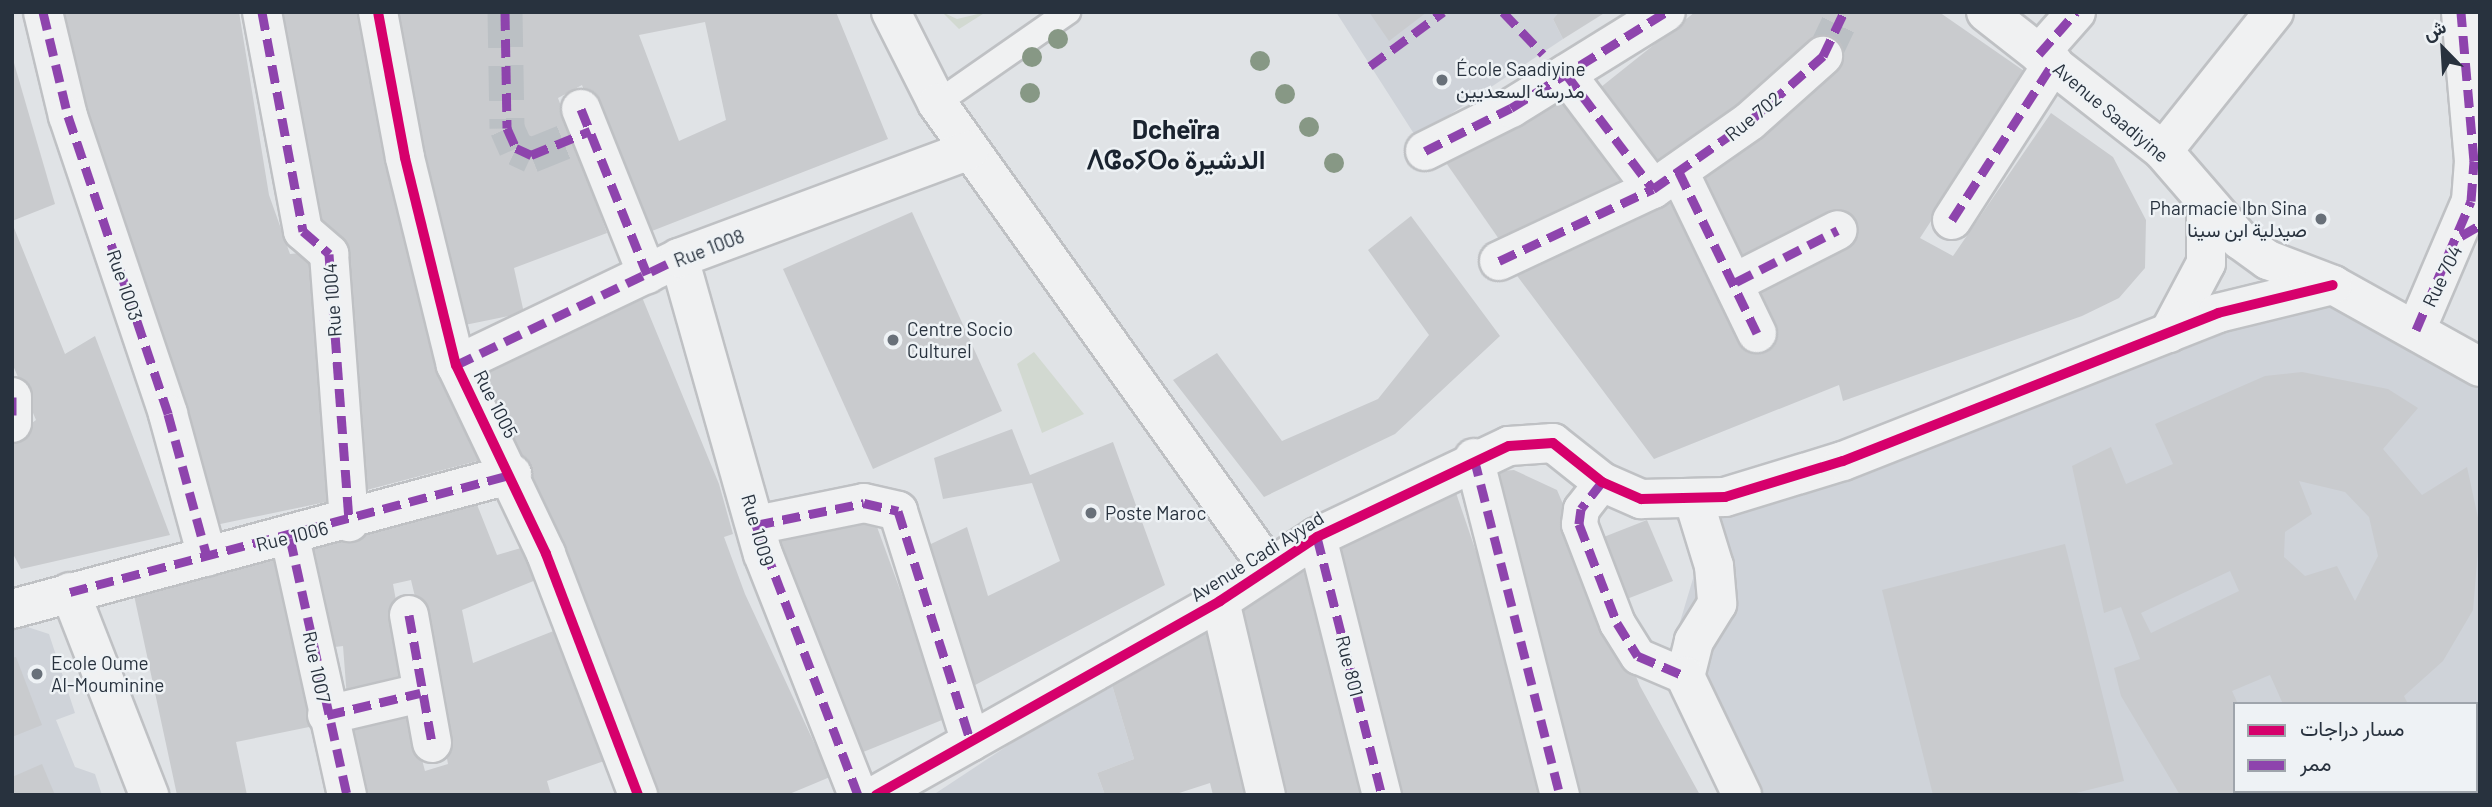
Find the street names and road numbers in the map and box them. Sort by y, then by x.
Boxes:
street label: Avenue Saadiyine [2049,57,2173,167]
street label: Rue 702 [1720,86,1786,146]
street label: Rue 1008 [670,224,748,272]
street label: Rue 704 [2417,241,2467,311]
street label: Rue 1003 [102,246,148,324]
street label: Rue 1004 [318,262,346,338]
street label: Rue 1005 [469,366,523,442]
street label: Rue 1009 [737,491,779,569]
street label: Avenue Cadi Ayyad [1186,506,1328,606]
street label: Rue 1006 [254,516,330,556]
street label: Rue 1007 [298,629,336,705]
street label: Rue 801 [1331,633,1369,699]

